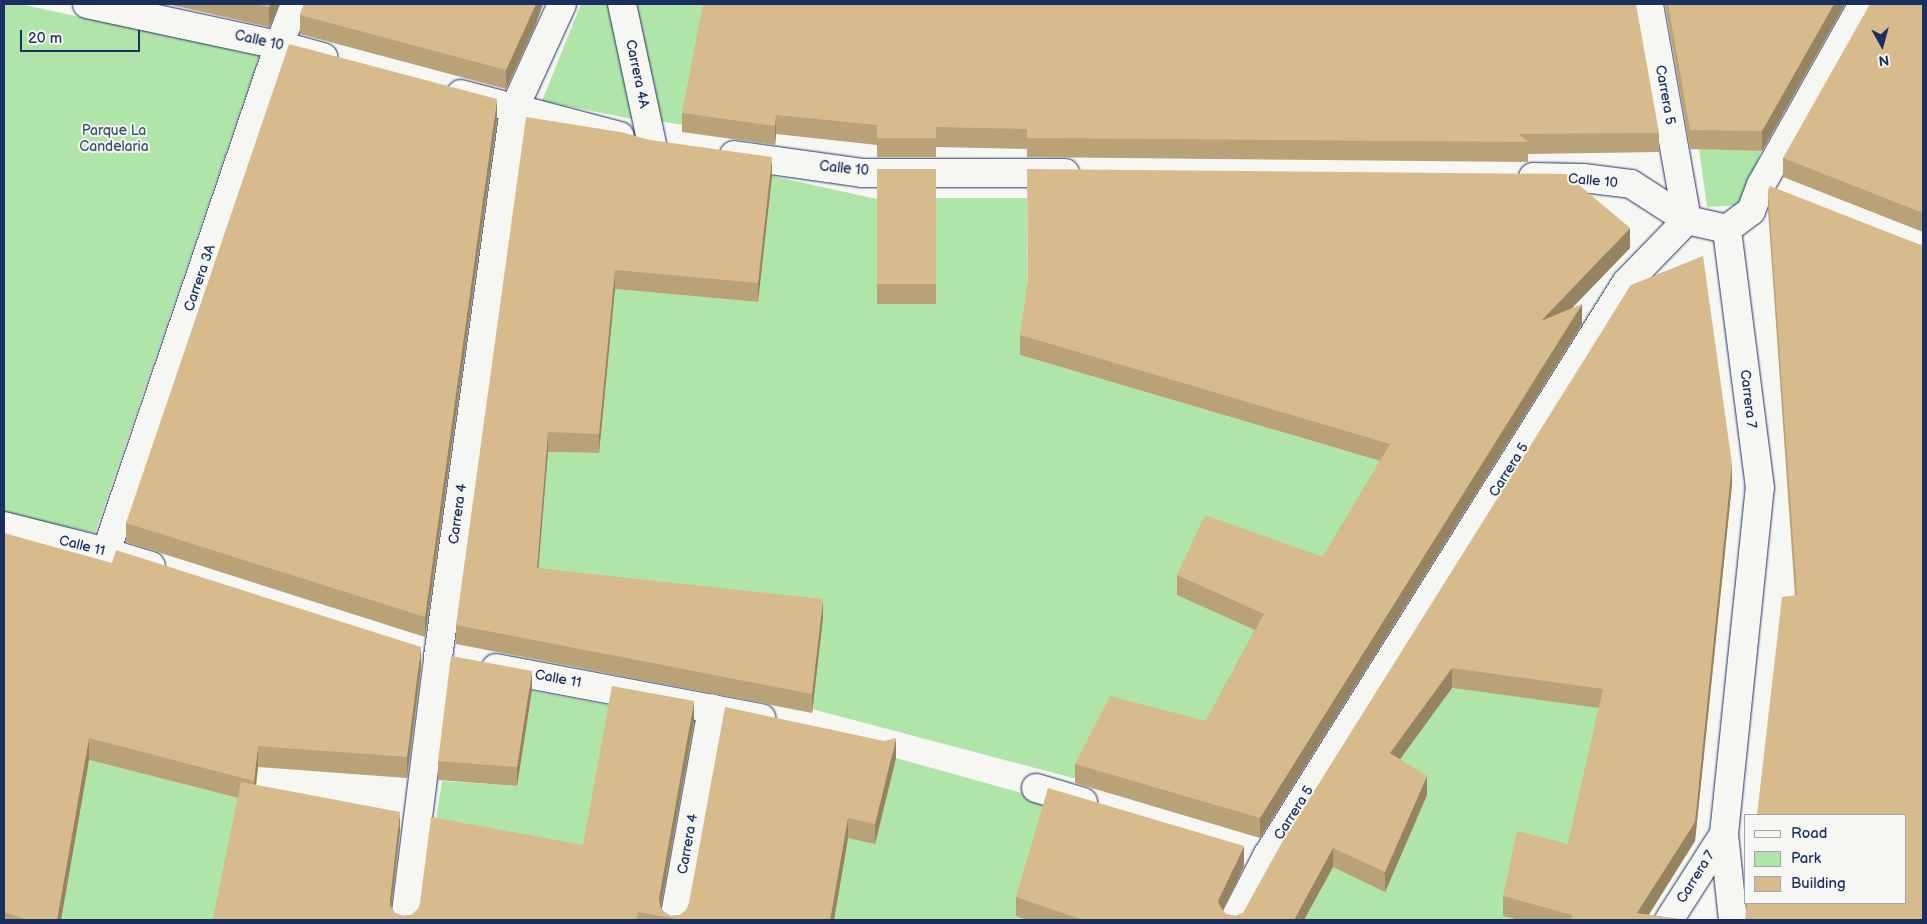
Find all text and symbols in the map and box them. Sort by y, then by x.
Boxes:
scale bar [22,20,142,52]
north arrow [1857,20,1907,70]
street label: Calle 10 [233,27,285,55]
text: 20 m [28,29,62,48]
street label: Carrera 4A [622,38,652,110]
text: N [1878,51,1890,69]
street label: Carrera 5 [1651,64,1679,126]
park label: Parque La Candelaria [79,123,149,156]
street label: Calle 10 [818,158,870,180]
street label: Calle 10 [1567,170,1619,192]
street label: Carrera 3A [181,242,219,314]
street label: Carrera 7 [1736,369,1760,429]
street label: Carrera 5 [1486,440,1532,500]
street label: Carrera 4 [445,483,471,545]
street label: Calle 11 [57,532,107,560]
street label: Calle 11 [533,666,583,692]
street label: Carrera 5 [1271,783,1317,843]
street label: Carrera 4 [674,812,702,876]
legend [1744,814,1907,904]
text: Road [1791,824,1827,843]
street label: Carrera 7 [1673,847,1719,907]
text: Park [1791,849,1821,868]
text: Building [1791,874,1846,893]

